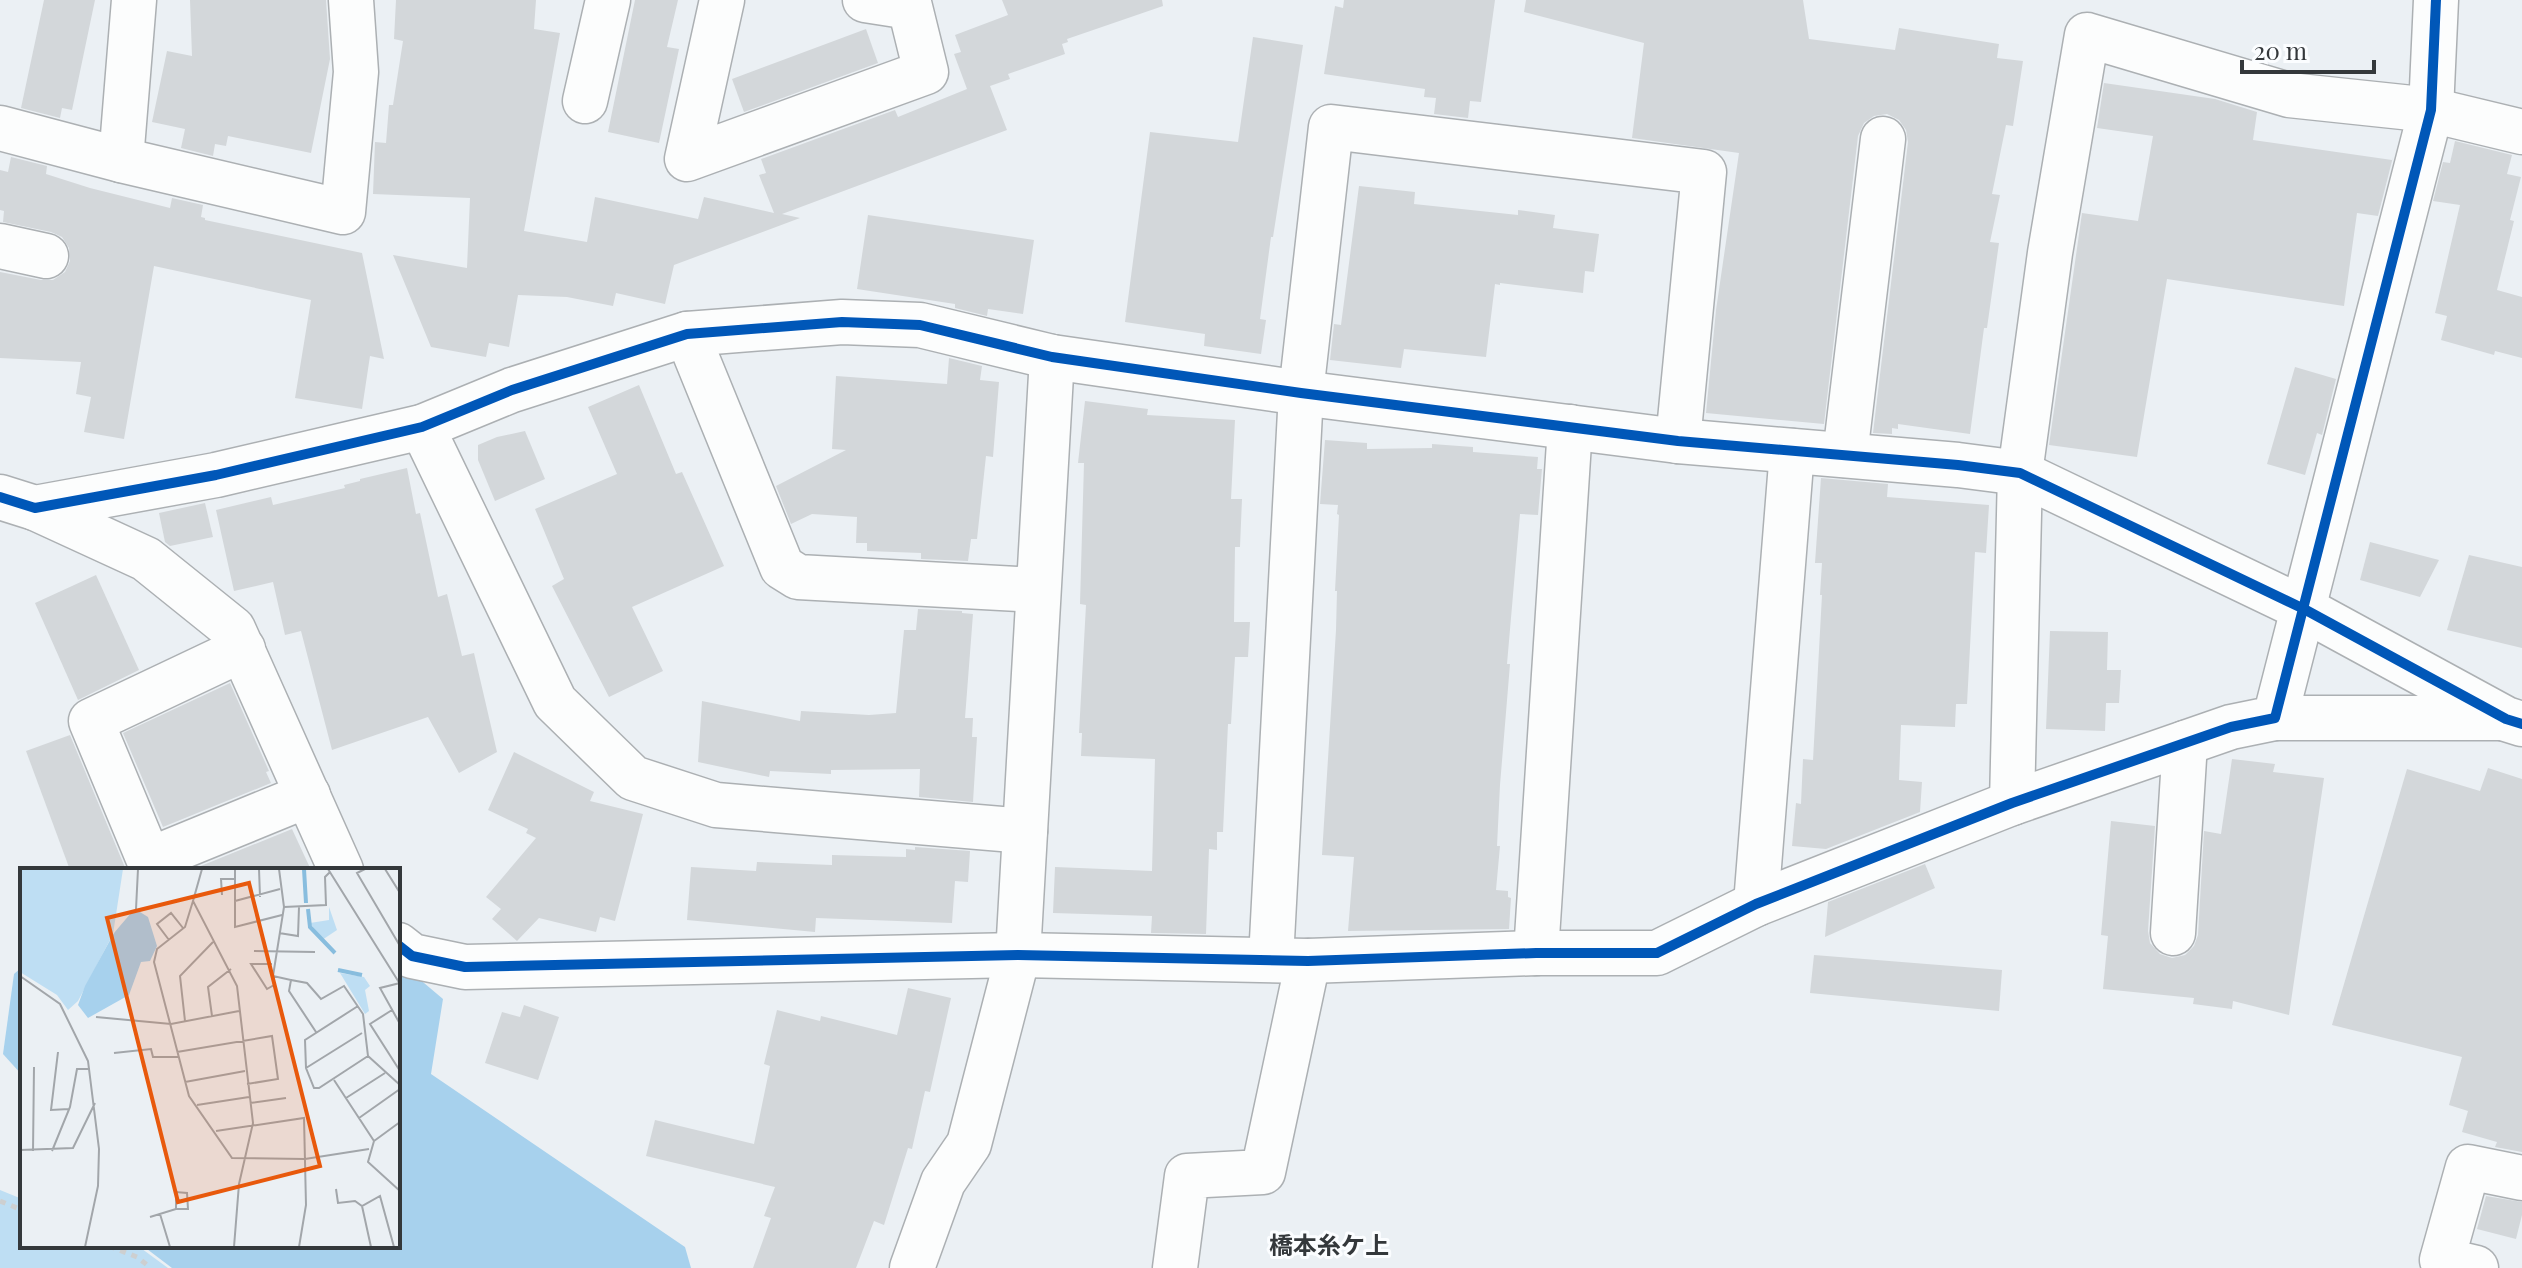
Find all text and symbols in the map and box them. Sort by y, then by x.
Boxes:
scale bar [2242,24,2374,74]
text: 20 m [2254,34,2307,66]
inset map [20,868,400,1248]
district label: 橋本糸ケ上 [1269,1228,1389,1260]

